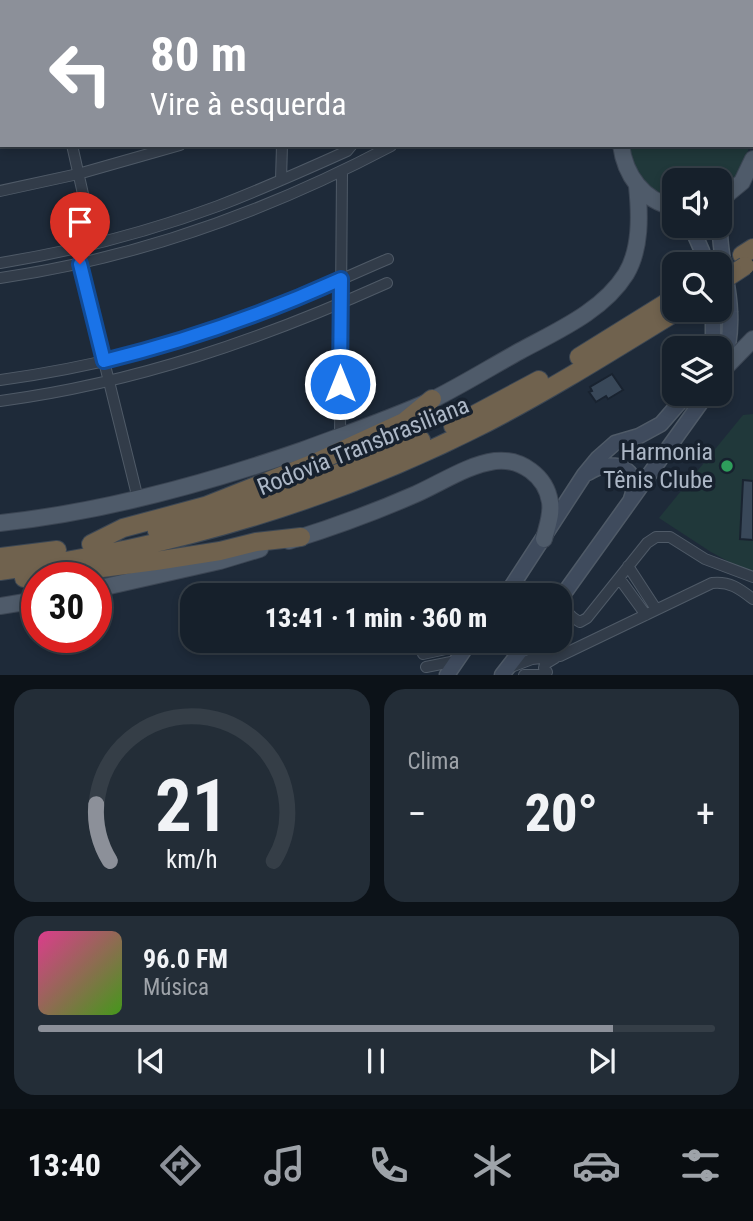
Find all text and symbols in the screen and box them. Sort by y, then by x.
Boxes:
text: 80 m [150,26,247,83]
icon: left [35,28,126,119]
text: Vire à esquerda [150,85,346,123]
map controls [662,168,732,406]
button: sound [662,168,732,238]
pin [50,192,110,264]
icon: arrive [61,203,99,241]
button: search [662,252,732,322]
button: layers [662,336,732,406]
position arrow [303,347,377,421]
street label: Rodovia Transbrasiliana [253,391,473,501]
place label: Harmonia Tênis Clube [603,438,713,494]
marker: Harmonia Tênis Clube [719,458,735,474]
speed limit sign: 30 [21,562,112,653]
text: 13:41 · 1 min · 360 m [265,603,487,633]
text: Clima [408,748,459,775]
text: 21 [155,764,229,850]
text: 20° [525,783,598,844]
text: − [408,792,427,836]
text: + [696,792,715,836]
text: km/h [166,845,217,874]
text: 96.0 FM [143,944,228,974]
text: Música [143,974,209,1001]
icon: previous [132,1042,170,1080]
icon: pause [357,1042,395,1080]
icon: next [583,1042,621,1080]
icon: directions [156,1141,205,1190]
icon: music [260,1141,309,1190]
icon: phone [364,1141,413,1190]
icon: climate [468,1141,517,1190]
icon: car [572,1141,621,1190]
icon: filters [676,1141,725,1190]
text: 13:40 [28,1146,101,1184]

